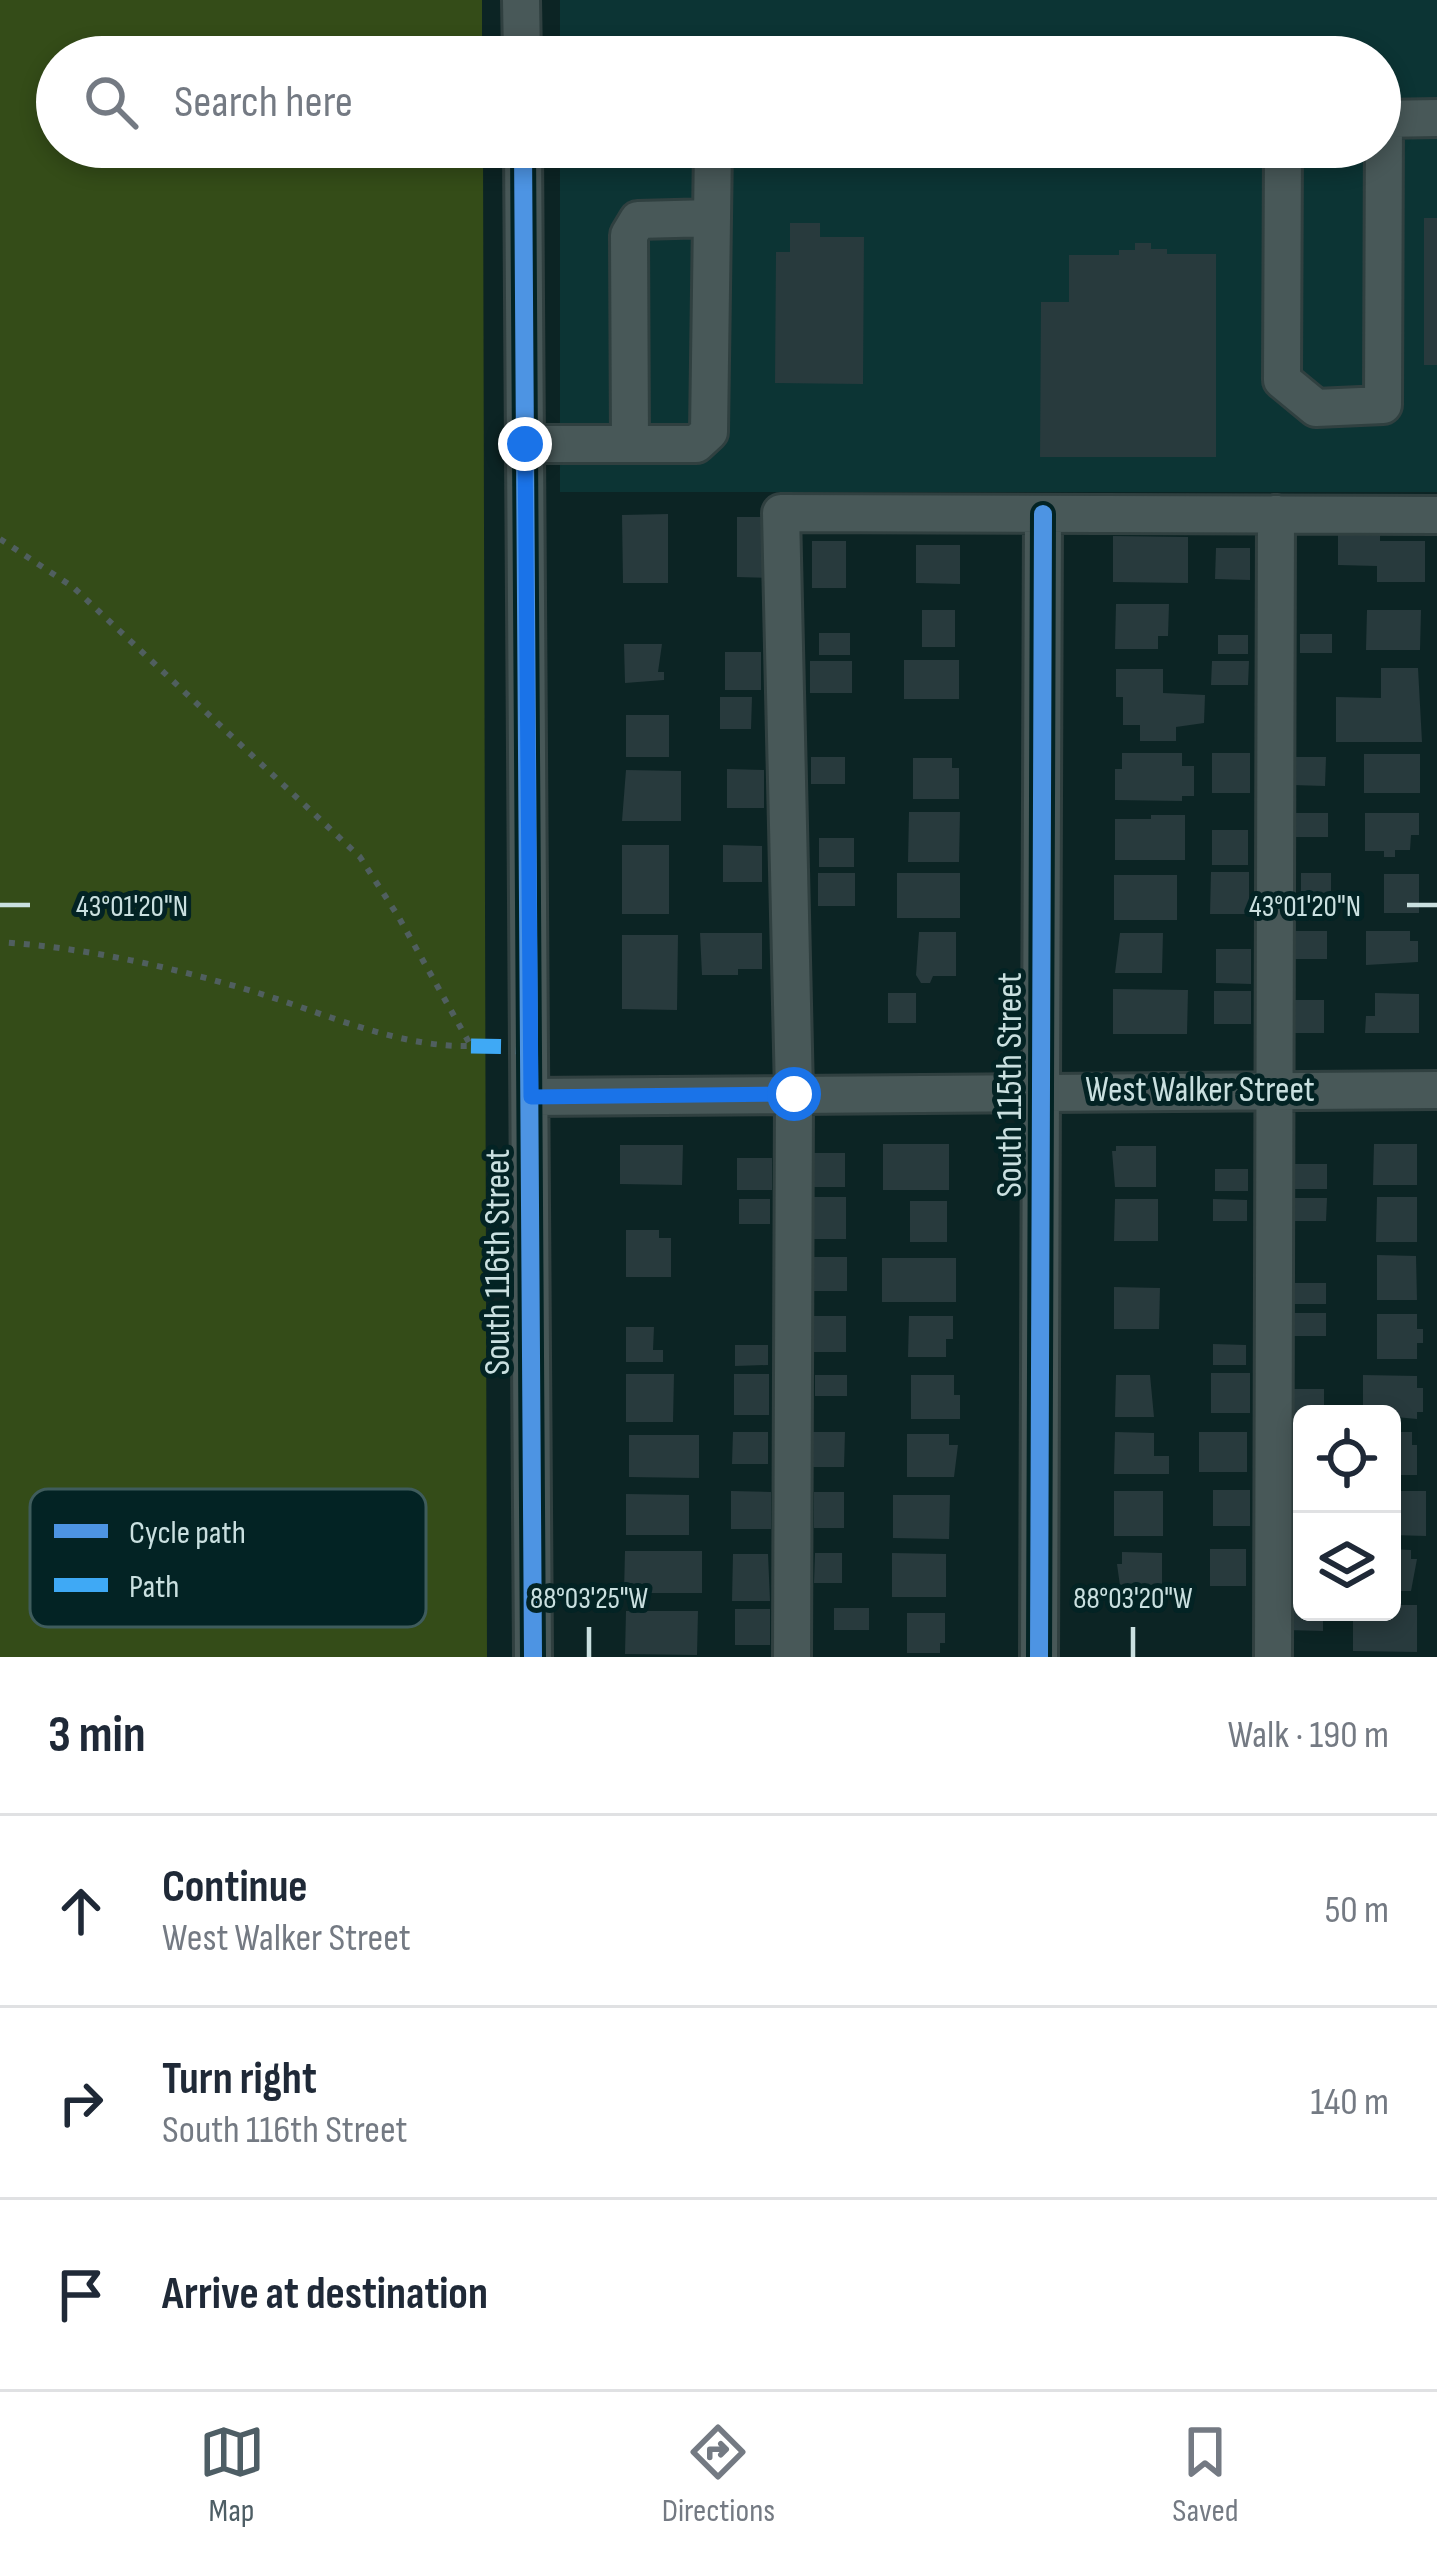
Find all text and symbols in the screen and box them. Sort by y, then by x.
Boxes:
search box [36,36,1401,168]
icon: search [78,69,144,135]
text: Search here [174,75,353,130]
route end [498,417,552,471]
text: 43°01'20"N [76,889,188,925]
text: 43°01'20"N [1249,889,1361,925]
street label: South 115th Street [989,972,1032,1198]
route start [767,1067,821,1121]
street label: West Walker Street [1085,1069,1315,1112]
street label: South 116th Street [477,1149,520,1375]
map controls [1293,1405,1401,1621]
button: locate [1293,1405,1401,1513]
legend [30,1489,426,1627]
text: Cycle path [129,1513,246,1553]
button: layers [1293,1513,1401,1621]
text: Path [129,1567,179,1607]
text: 88°03'25"W [530,1581,648,1617]
text: 88°03'20"W [1073,1581,1193,1617]
text: 3 min [48,1705,146,1766]
text: Walk · 190 m [1228,1712,1389,1759]
text: Continue [162,1860,308,1915]
icon: ahead [48,1878,114,1944]
text: 50 m [1325,1887,1389,1934]
text: West Walker Street [162,1915,411,1962]
text: Turn right [162,2052,317,2107]
icon: right [48,2070,114,2136]
text: 140 m [1310,2079,1389,2126]
text: South 116th Street [162,2107,407,2154]
icon: arrive [48,2262,114,2328]
text: Arrive at destination [162,2267,488,2322]
tab: Map [199,2419,265,2531]
tab: Directions [662,2419,775,2531]
tab: Saved [1172,2419,1238,2531]

